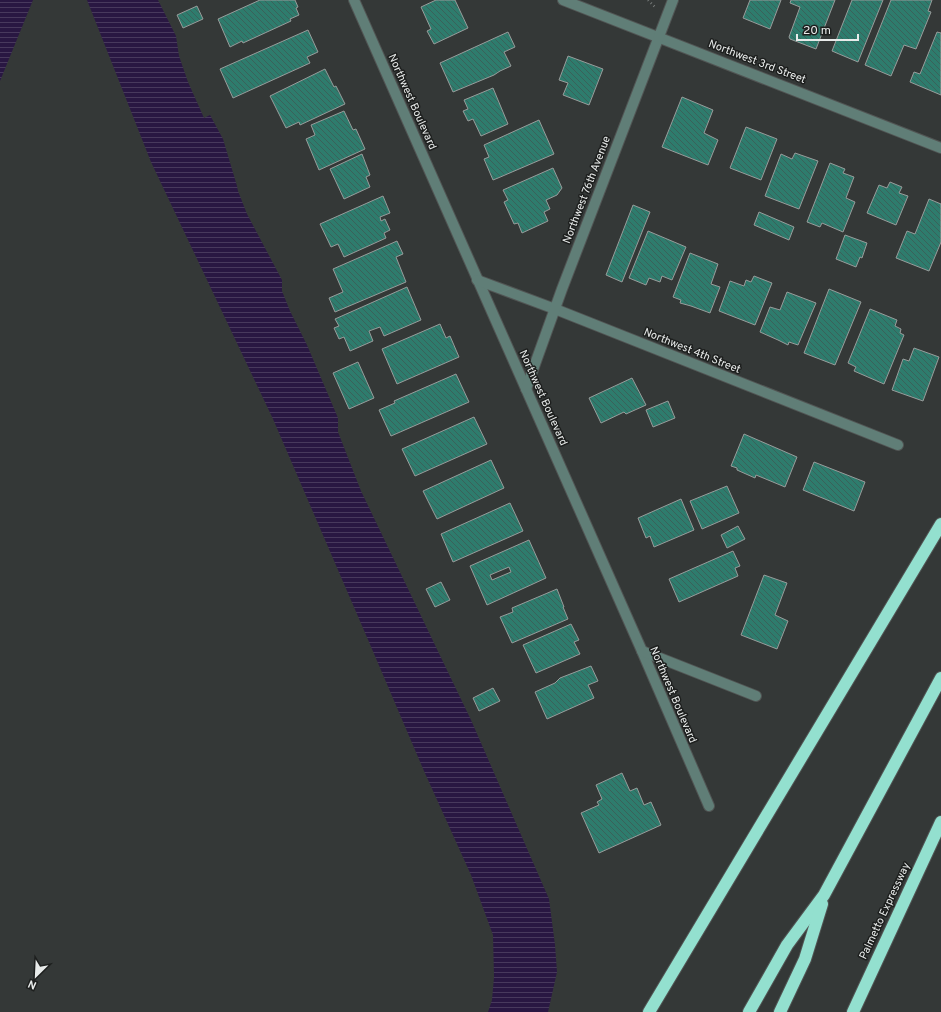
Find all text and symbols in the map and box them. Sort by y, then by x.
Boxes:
scale bar [797,16,858,42]
text: 20 m [803,23,831,39]
street label: Northwest 3rd Street [706,37,808,87]
street label: Northwest Boulevard [385,52,439,152]
street label: Northwest 76th Avenue [560,134,614,246]
street label: Northwest 4th Street [641,325,743,377]
street label: Northwest Boulevard [516,348,570,448]
street label: Northwest Boulevard [646,645,700,745]
street label: Palmetto Expressway [856,860,914,962]
north arrow [16,956,56,996]
text: N [26,976,39,992]

